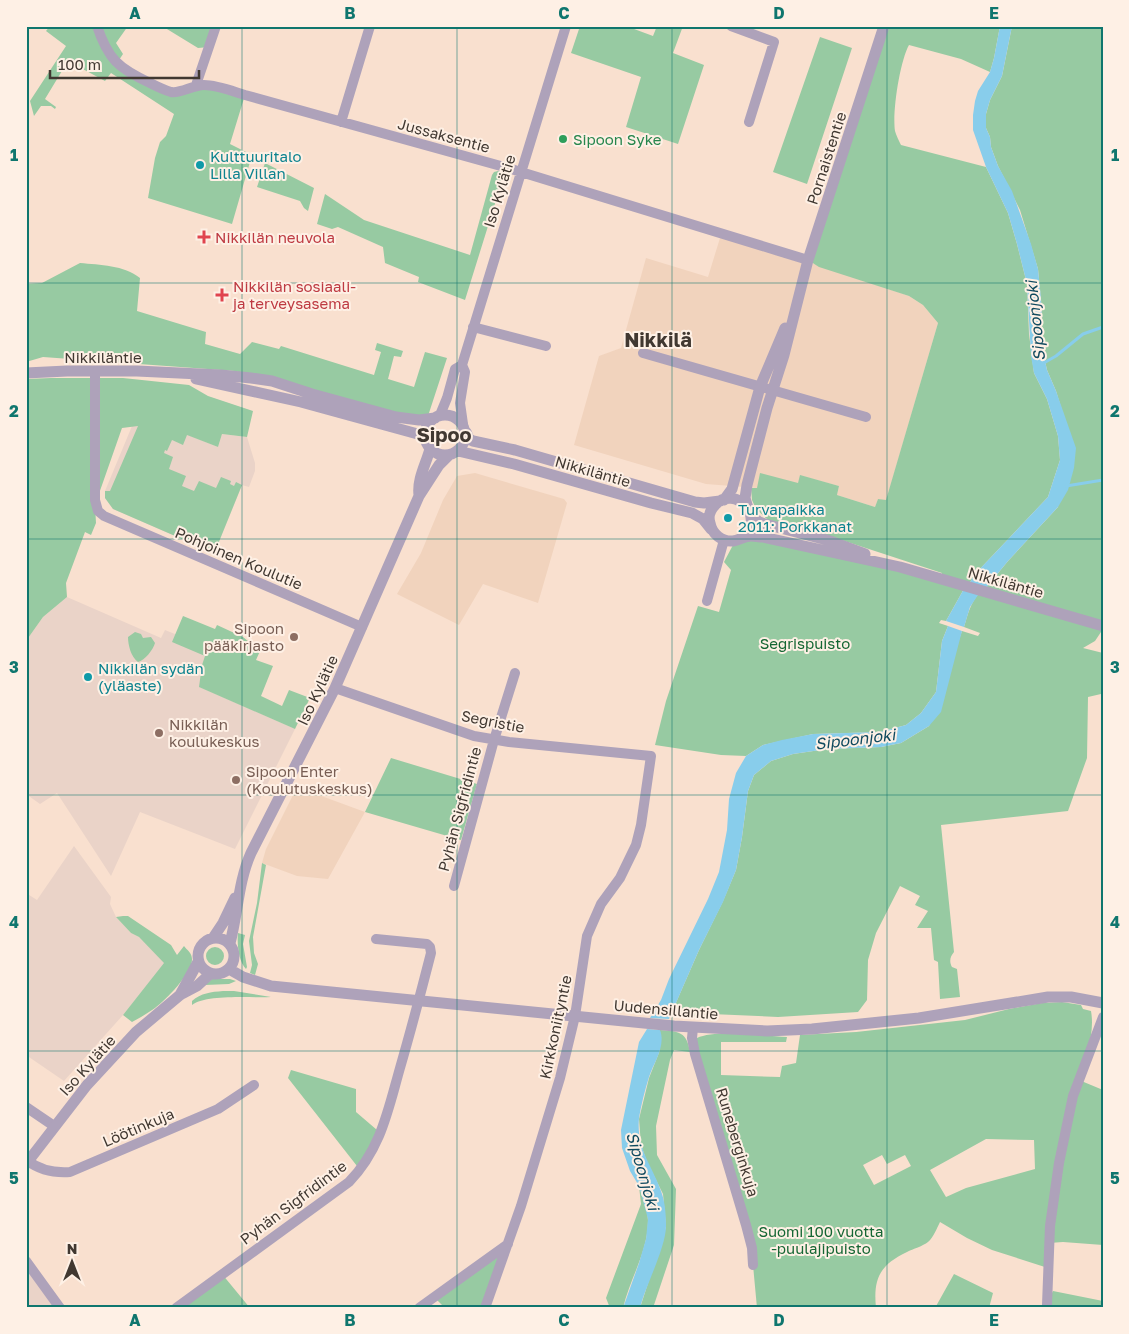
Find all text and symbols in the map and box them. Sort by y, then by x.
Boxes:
text: A [129,3,141,23]
text: B [344,3,356,23]
text: C [558,3,570,23]
text: D [773,3,785,23]
text: E [989,3,999,23]
scale bar [50,48,199,80]
text: 100 m [58,55,101,73]
street label: Pornaistentie [802,109,850,207]
street label: Jussaksentie [396,114,492,156]
place label: Sipoon Syke [573,130,662,148]
marker: Sipoon Syke [557,133,569,145]
text: 1 [10,145,18,165]
text: 1 [1111,145,1119,165]
place label: Kulttuuritalo Lilla Villan [210,147,302,182]
street label: Iso Kylätie [479,152,519,230]
marker: Kulttuuritalo Lilla Villan [194,159,206,171]
place label: Nikkilän neuvola [215,228,335,246]
marker: Nikkilän neuvola [197,230,211,244]
place label: Nikkilän sosiaali- ja terveysasema [232,277,356,312]
water label: Sipoonjoki [1021,278,1049,362]
marker: Nikkilän sosiaali- ja terveysasema [215,288,229,302]
district label: Nikkilä [624,327,692,351]
street label: Nikkiläntie [64,348,142,366]
text: 2 [9,401,19,421]
text: 2 [1110,401,1120,421]
district label: Sipoo [416,422,472,446]
street label: Nikkiläntie [553,452,633,490]
place label: Turvapaikka 2011: Porkkanat [738,500,852,535]
marker: Turvapaikka 2011: Porkkanat [722,512,734,524]
street label: Pohjoinen Koulutie [173,523,306,593]
street label: Nikkiläntie [966,563,1046,601]
place label: Sipoon pääkirjasto [204,619,284,654]
marker: Sipoon pääkirjasto [288,631,300,643]
park label: Segrispuisto [760,634,850,652]
street label: Iso Kylätie [293,652,341,728]
text: 3 [9,657,19,677]
text: 3 [1110,657,1120,677]
place label: Nikkilän sydän (yläaste) [98,659,204,694]
marker: Nikkilän sydän (yläaste) [82,671,94,683]
street label: Segristie [460,706,526,736]
place label: Nikkilän koulukeskus [169,715,260,750]
water label: Sipoonjoki [814,724,898,754]
marker: Nikkilän koulukeskus [153,727,165,739]
street label: Pyhän Sigfridintie [434,744,484,873]
place label: Sipoon Enter (Koulutuskeskus) [246,762,373,797]
marker: Sipoon Enter (Koulutuskeskus) [230,774,242,786]
text: 4 [9,912,19,932]
text: 4 [1110,912,1120,932]
street label: Kirkkoniityntie [535,973,575,1081]
street label: Uudensillantie [613,995,719,1023]
street label: Iso Kylätie [55,1031,119,1099]
street label: Runeberginkuja [713,1085,763,1199]
street label: Löötinkuja [100,1104,176,1150]
water label: Sipoonjoki [622,1129,664,1214]
street label: Pyhän Sigfridintie [236,1156,350,1248]
text: 5 [9,1168,19,1188]
text: 5 [1110,1168,1120,1188]
park label: Suomi 100 vuotta -puulajipuisto [758,1222,884,1257]
north arrow [48,1236,98,1286]
text: N [67,1240,77,1257]
text: A [129,1310,141,1330]
text: B [344,1310,356,1330]
text: C [558,1310,570,1330]
text: D [773,1310,785,1330]
text: E [989,1310,999,1330]

